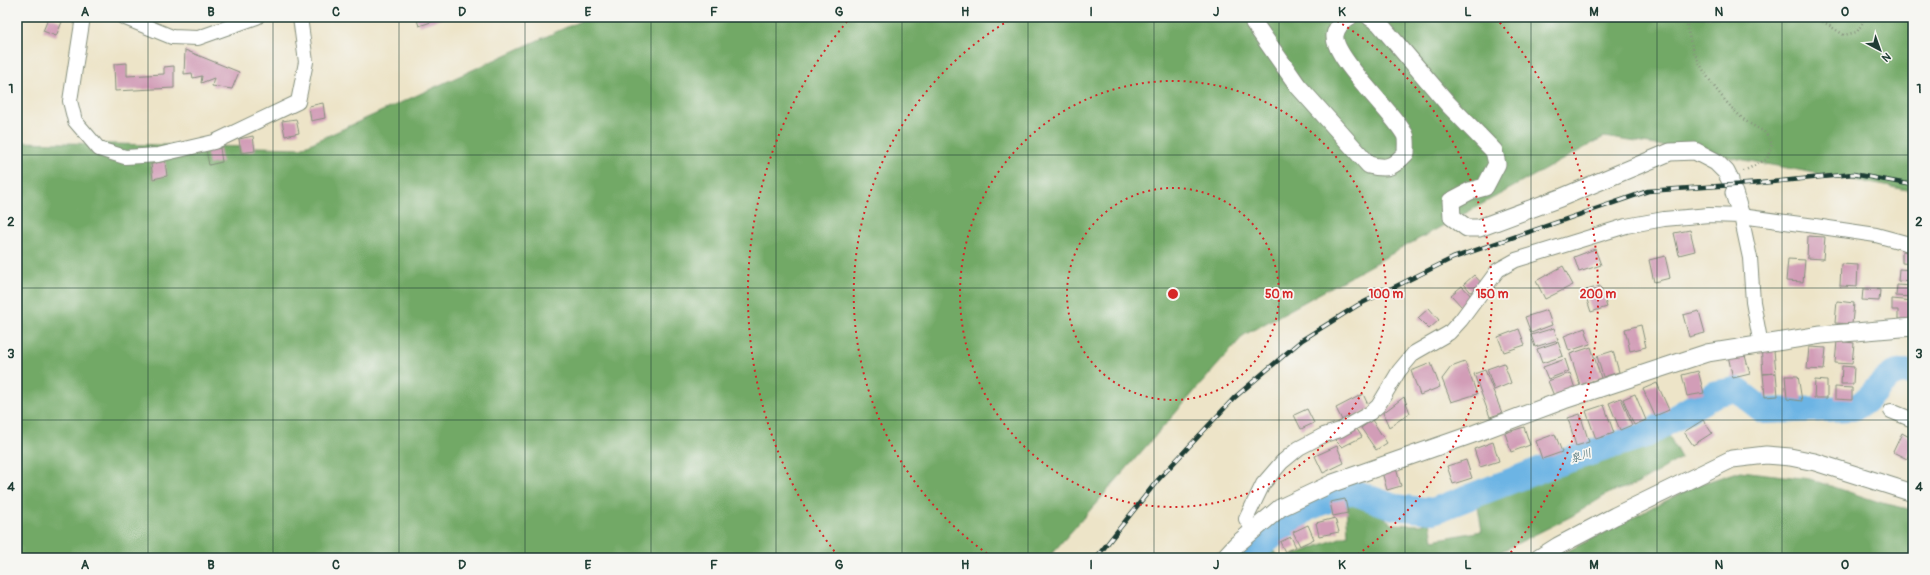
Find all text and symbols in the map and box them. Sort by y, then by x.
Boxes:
text: A [81,4,90,20]
text: B [207,4,215,20]
text: C [332,4,340,20]
text: D [458,4,466,20]
text: E [585,4,592,20]
text: F [710,4,718,20]
text: G [835,4,844,20]
text: H [961,4,969,20]
text: I [1089,4,1093,20]
text: J [1213,4,1219,20]
text: K [1338,4,1346,20]
text: L [1464,4,1472,20]
text: M [1589,4,1599,20]
text: N [1715,4,1724,20]
text: O [1841,4,1850,20]
north arrow [1860,30,1900,70]
text: N [1879,50,1893,65]
text: 1 [8,81,14,97]
text: 1 [1916,81,1922,97]
text: 2 [7,214,15,230]
text: 2 [1915,214,1923,230]
centre of rings [1166,287,1180,301]
text: 50 m [1265,287,1293,302]
text: 100 m [1369,287,1404,302]
text: 150 m [1476,287,1509,302]
text: 200 m [1580,287,1617,302]
text: 3 [7,346,15,362]
text: 3 [1915,346,1923,362]
water label: 泉川 [1569,446,1593,466]
text: 4 [7,479,15,495]
text: 4 [1915,479,1923,495]
text: A [81,557,90,573]
text: B [207,557,215,573]
text: C [332,557,340,573]
text: D [458,557,466,573]
text: E [585,557,592,573]
text: F [710,557,718,573]
text: G [835,557,844,573]
text: H [961,557,969,573]
text: I [1089,557,1093,573]
text: J [1213,557,1219,573]
text: K [1338,557,1346,573]
text: L [1464,557,1472,573]
text: M [1589,557,1599,573]
text: N [1715,557,1724,573]
text: O [1841,557,1850,573]

